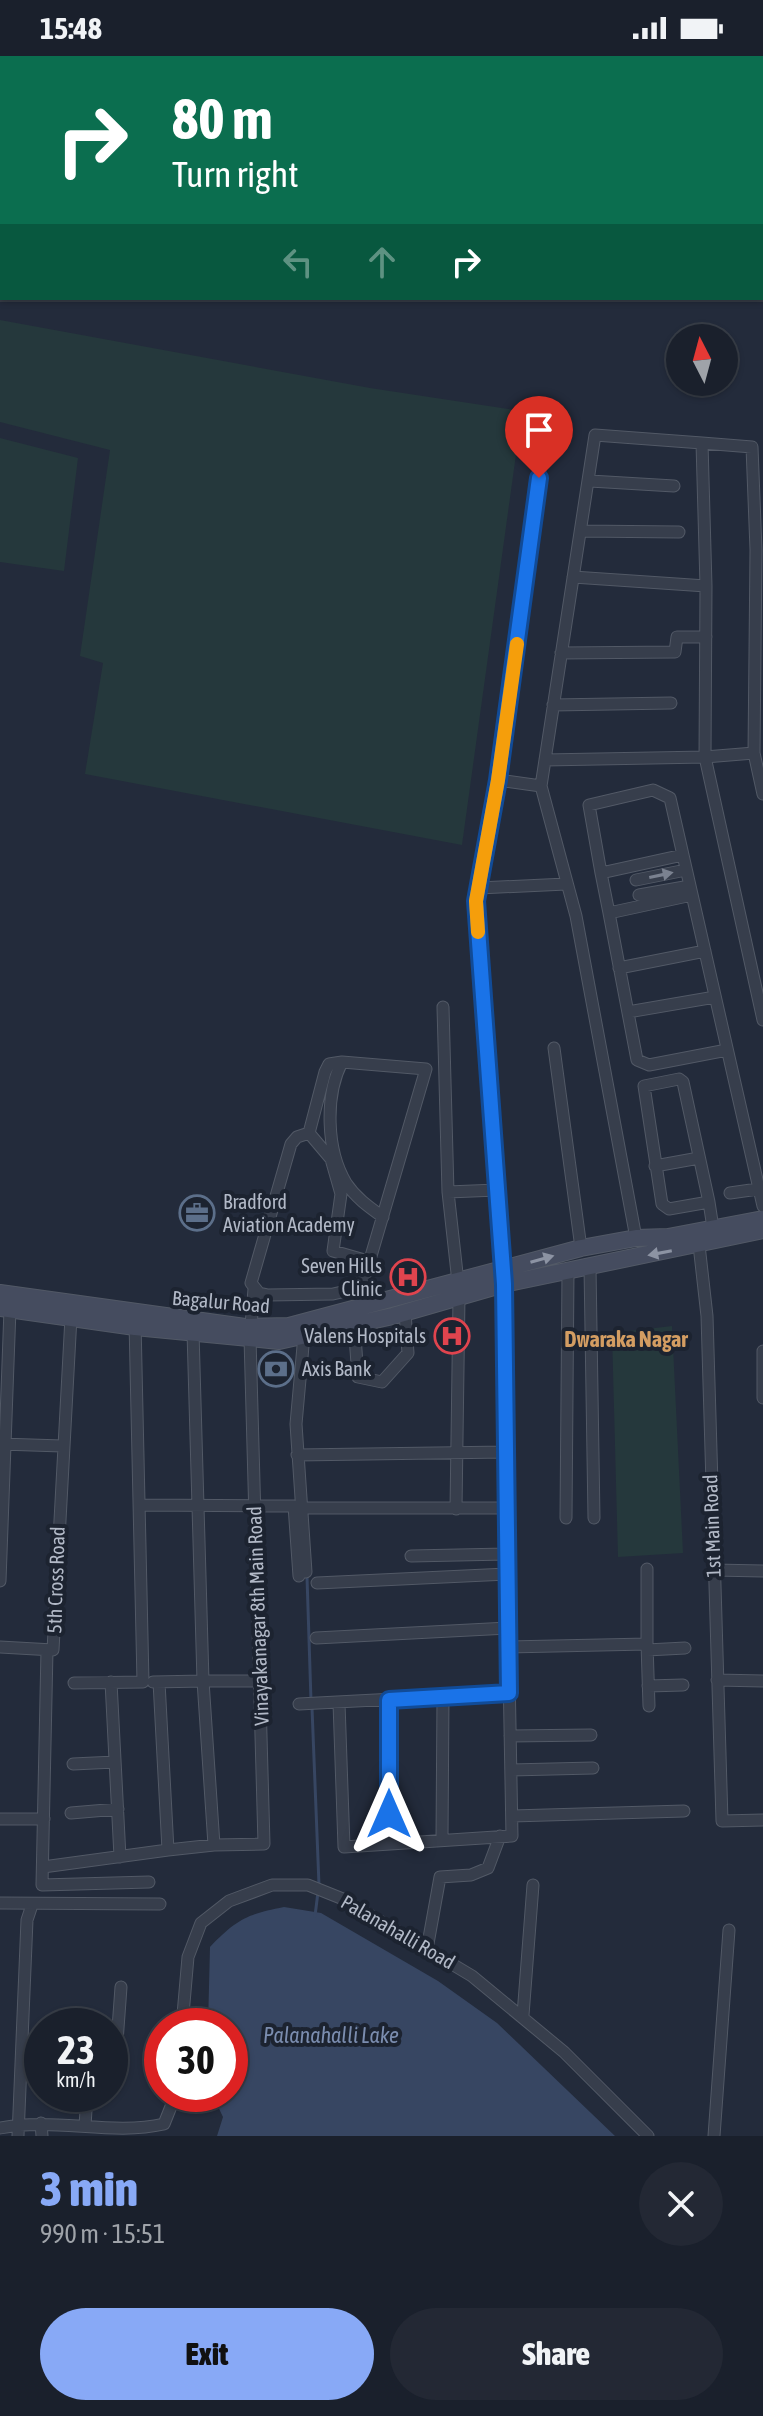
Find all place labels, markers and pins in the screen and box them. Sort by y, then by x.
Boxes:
pin [505,396,573,478]
place label: Bradford Aviation Academy [223,1190,355,1236]
office icon: Bradford Aviation Academy [178,1194,216,1232]
place label: Seven Hills Clinic [301,1254,383,1300]
hospital icon: Seven Hills Clinic [389,1258,427,1296]
hospital icon: Valens Hospitals [433,1317,471,1355]
place label: Valens Hospitals [304,1324,426,1347]
bank icon: Axis Bank [257,1350,295,1388]
place label: Axis Bank [302,1357,372,1380]

